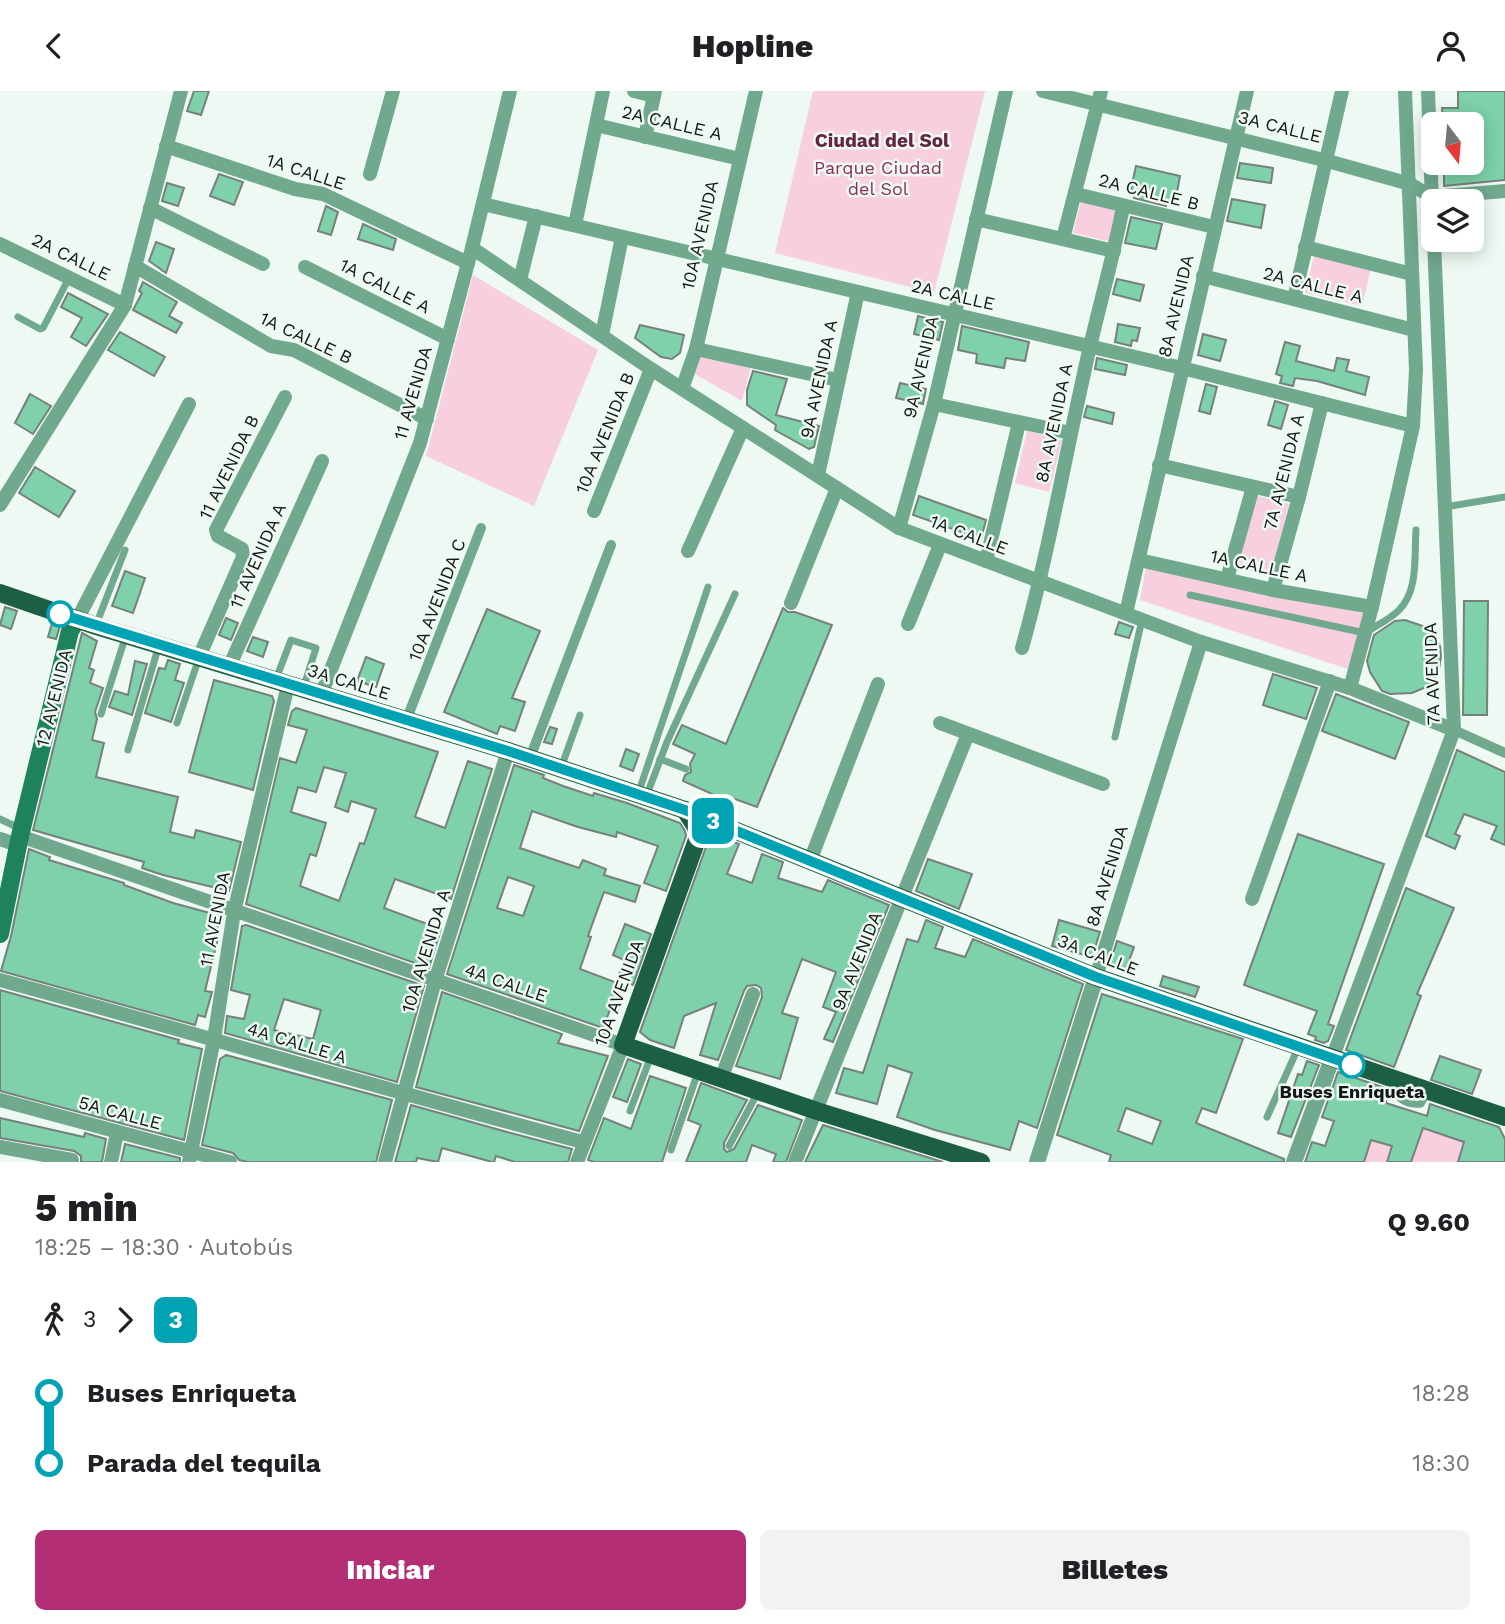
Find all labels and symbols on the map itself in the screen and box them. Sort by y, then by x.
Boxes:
street label: 2A CALLE A [620,101,724,144]
street label: 3A CALLE [1236,106,1324,147]
north arrow [1421,112,1484,175]
district label: Ciudad del Sol [815,129,950,152]
street label: 1A CALLE [264,149,348,194]
park label: Parque Ciudad del Sol [814,157,942,199]
street label: 2A CALLE B [1097,169,1202,214]
street label: 10A AVENIDA [677,178,722,292]
street label: 2A CALLE [28,228,114,285]
street label: 8A AVENIDA [1154,252,1198,359]
street label: 1A CALLE A [336,254,434,317]
street label: 2A CALLE A [1261,262,1365,307]
street label: 2A CALLE [909,275,997,314]
street label: 1A CALLE B [257,307,356,368]
street label: 9A AVENIDA [899,314,943,420]
street label: 9A AVENIDA A [796,317,841,440]
street label: 11 AVENIDA [389,344,436,442]
street label: 8A AVENIDA A [1031,361,1076,484]
street label: 10A AVENIDA B [571,369,638,497]
street label: 11 AVENIDA B [194,411,263,522]
street label: 7A AVENIDA A [1259,411,1308,532]
street label: 11 AVENIDA A [225,500,290,612]
street label: 1A CALLE [927,510,1011,559]
street label: 10A AVENIDA C [404,536,470,664]
street label: 1A CALLE A [1209,545,1310,586]
unlabelled marker [47,601,73,627]
street label: 7A AVENIDA [1419,622,1444,726]
street label: 12 AVENIDA [31,647,76,749]
street label: 3A CALLE [305,659,393,704]
line badge: 3 [690,798,736,844]
street label: 8A AVENIDA [1081,823,1132,929]
street label: 11 AVENIDA [195,869,234,968]
street label: 10A AVENIDA A [397,886,454,1015]
street label: 9A AVENIDA [827,908,886,1013]
street label: 3A CALLE [1055,929,1142,980]
street label: 10A AVENIDA [590,937,648,1049]
street label: 4A CALLE [462,959,550,1006]
street label: 4A CALLE A [245,1017,349,1068]
marker: Buses Enriqueta [1339,1052,1365,1078]
place label: Buses Enriqueta [1280,1081,1425,1102]
street label: 5A CALLE [76,1091,164,1134]

